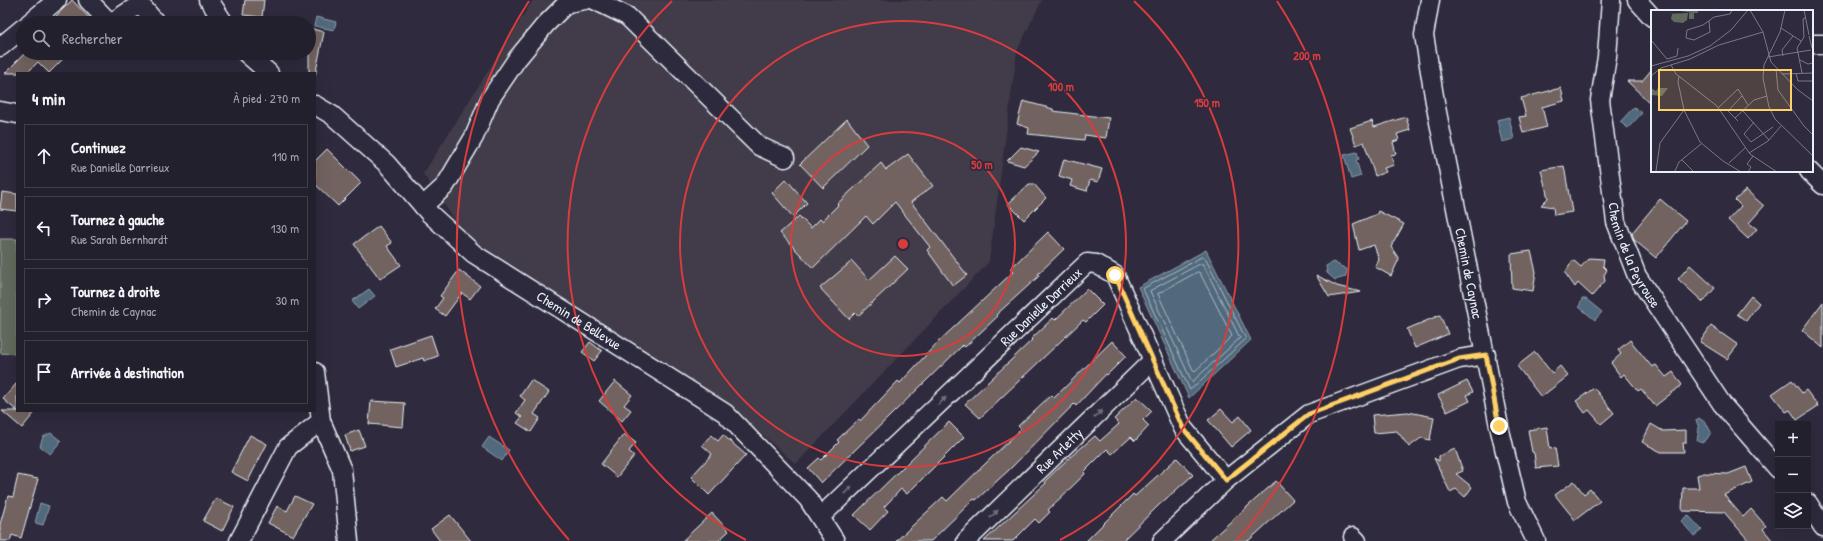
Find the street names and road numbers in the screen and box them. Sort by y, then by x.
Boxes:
street label: Chemin de la Peyrouse [1605,201,1666,312]
street label: Chemin de Caynac [1451,226,1488,321]
street label: Rue Danielle Darrieux [996,263,1086,350]
street label: Chemin de Bellevue [533,286,626,354]
street label: Rue Arletty [1032,423,1087,477]

